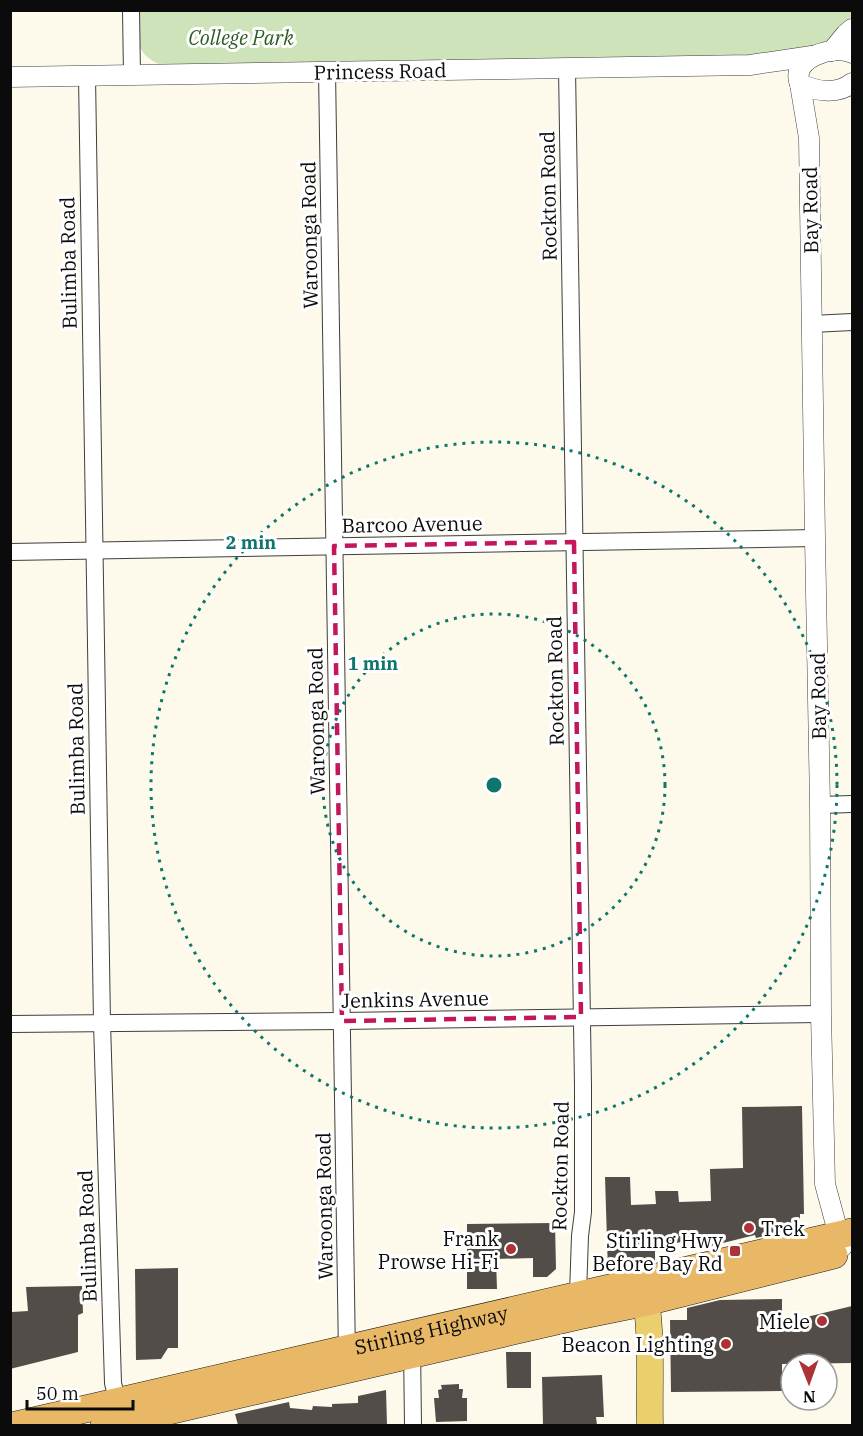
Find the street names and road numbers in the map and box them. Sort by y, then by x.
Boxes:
street label: Princess Road [313,56,447,86]
street label: Rockton Road [533,131,563,261]
street label: Waroonga Road [294,161,324,309]
street label: Bay Road [796,166,824,254]
street label: Bulimba Road [53,197,83,329]
street label: Barcoo Avenue [341,509,483,539]
street label: Rockton Road [540,616,570,746]
street label: Waroonga Road [301,647,331,795]
street label: Bay Road [804,652,832,740]
street label: Bulimba Road [61,683,91,815]
street label: Jenkins Avenue [341,984,489,1014]
street label: Rockton Road [545,1101,575,1231]
street label: Waroonga Road [309,1132,339,1280]
street label: Bulimba Road [71,1169,103,1303]
street label: Stirling Highway [352,1298,511,1360]

